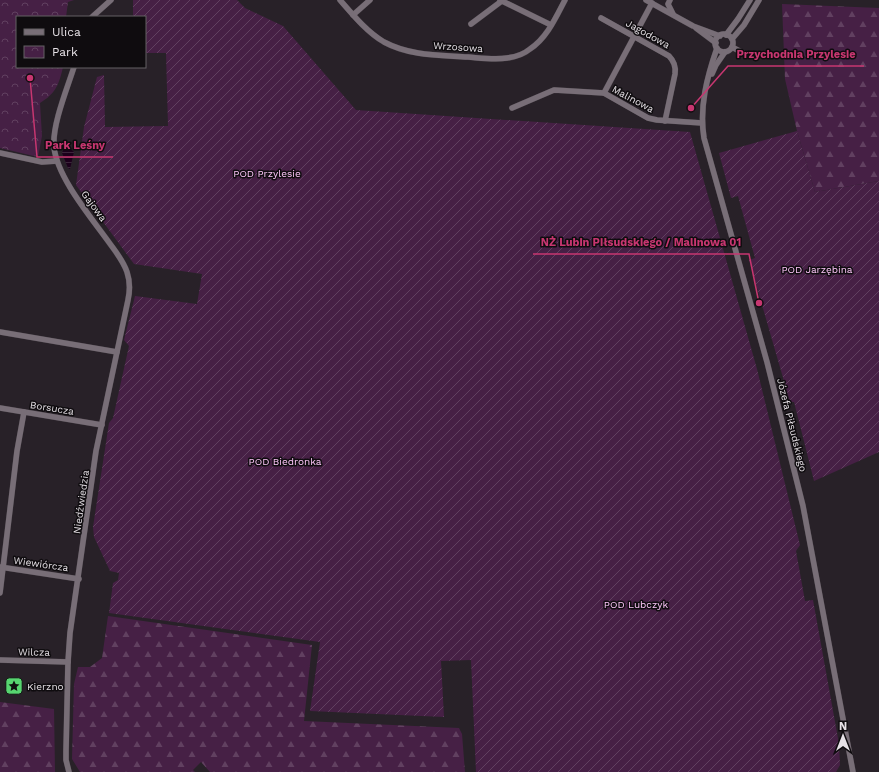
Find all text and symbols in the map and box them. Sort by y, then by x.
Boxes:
legend [16,16,146,68]
street label: Jagodowa [624,17,672,51]
text: Ulica [52,25,81,39]
street label: Wrzosowa [433,40,484,54]
callout: Przychodnia Przylesie [728,43,864,66]
text: Park [52,45,78,59]
text: Przychodnia Przylesie [736,48,856,61]
street label: Malinowa [610,83,656,115]
callout: Park Leśny [37,134,113,157]
text: Park Leśny [45,139,106,152]
park label: POD Przylesie [233,168,301,179]
street label: Gajowa [79,188,109,224]
callout: NŻ Lubin Piłsudskiego / Malinowa 01 [533,231,749,254]
text: NŻ Lubin Piłsudskiego / Malinowa 01 [541,236,741,249]
park label: POD Jarzębina [782,264,853,275]
street label: Józefa Piłsudskiego [775,377,809,473]
street label: Borsucza [29,399,75,417]
park label: POD Biedronka [249,456,322,467]
street label: Niedźwiedzia [71,469,91,535]
street label: Wiewiórcza [13,555,70,573]
park label: POD Lubczyk [604,599,668,610]
street label: Wilcza [18,646,50,658]
place icon: Kierzno [4,676,24,696]
place label: Kierzno [27,681,64,692]
north arrow [823,716,863,756]
text: N [839,720,847,733]

